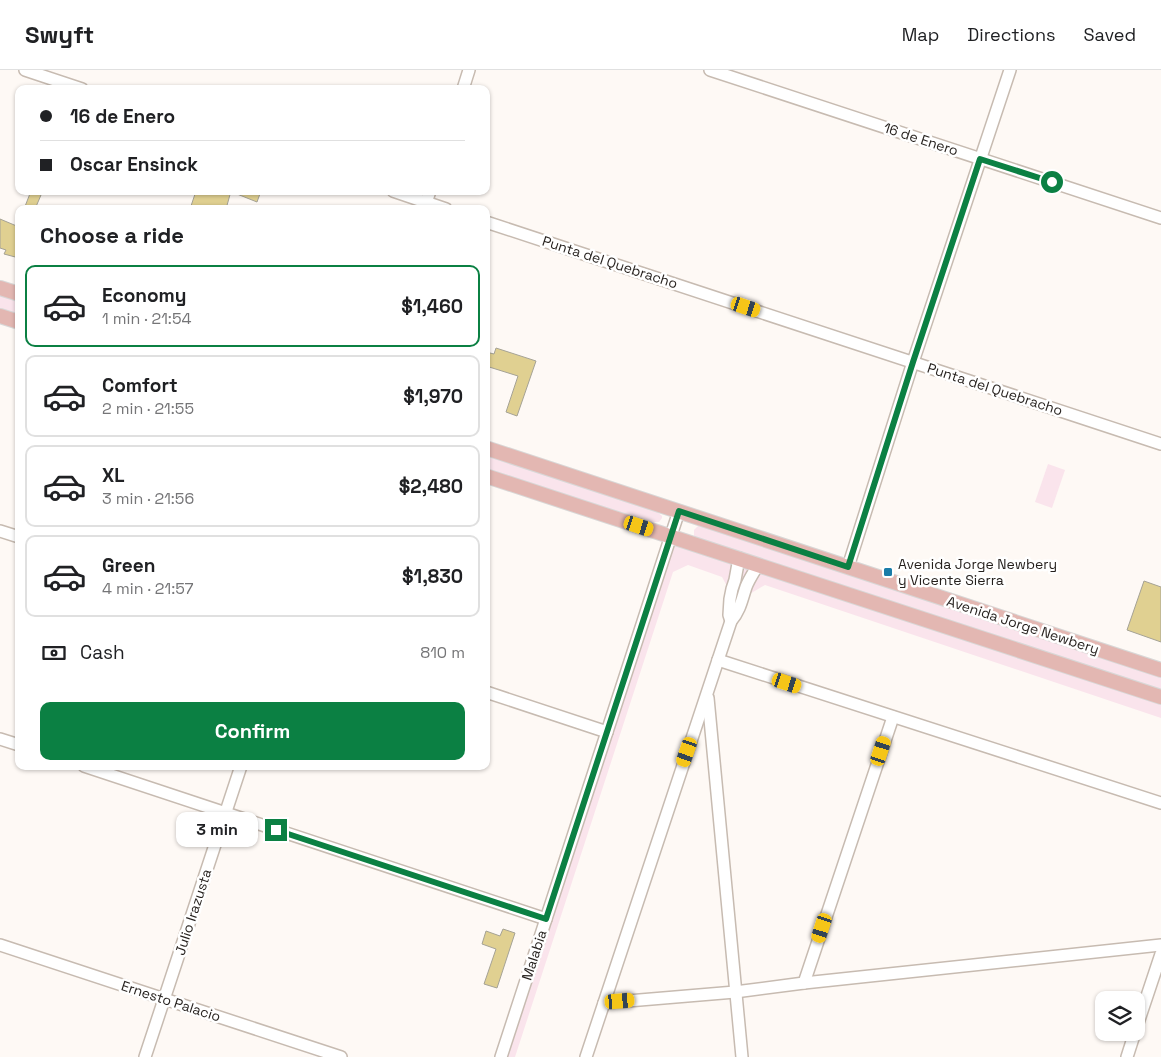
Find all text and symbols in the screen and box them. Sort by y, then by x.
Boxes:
text: Swyft [25,19,94,50]
text: Map [902,23,939,46]
text: Directions [967,23,1056,46]
text: Saved [1084,23,1136,46]
text: 16 de Enero [70,104,175,129]
street label: 16 de Enero [881,118,961,160]
text: Oscar Ensinck [70,152,198,177]
route start [1041,171,1063,193]
text: Choose a ride [40,221,184,249]
street label: Punta del Quebracho [540,232,680,292]
text: Economy [102,283,186,308]
icon: car [42,284,87,329]
text: $1,460 [401,294,463,319]
car [729,295,762,319]
text: 1 min · 21:54 [102,308,191,329]
street label: Punta del Quebracho [925,359,1065,419]
text: Comfort [102,373,178,398]
icon: car [42,374,87,419]
text: $1,970 [403,384,463,409]
text: 2 min · 21:55 [102,398,194,419]
text: XL [102,463,125,488]
icon: car [42,464,87,509]
text: $2,480 [399,474,463,499]
text: 3 min · 21:56 [102,488,194,509]
car [622,514,655,538]
text: Green [102,553,155,578]
icon: car [42,554,87,599]
place label: Avenida Jorge Newbery y Vicente Sierra [898,555,1057,589]
text: $1,830 [402,564,463,589]
marker: Avenida Jorge Newbery y Vicente Sierra [882,566,894,578]
text: 4 min · 21:57 [102,578,194,599]
street label: Avenida Jorge Newbery [945,592,1101,658]
icon: cash [40,639,68,667]
text: Cash [80,640,125,665]
text: 810 m [420,642,465,663]
car [770,671,803,695]
button: Confirm [40,702,465,760]
car [869,734,892,768]
car [675,735,698,769]
callout: 3 min [176,812,258,848]
text: 3 min [196,819,238,840]
route end [265,819,287,841]
street label: Julio Irazusta [171,867,215,957]
car [810,911,833,945]
street label: Malabia [517,927,551,983]
street label: Ernesto Palacio [119,976,223,1026]
map controls [1095,991,1145,1041]
button: layers [1095,991,1145,1041]
car [604,992,635,1010]

